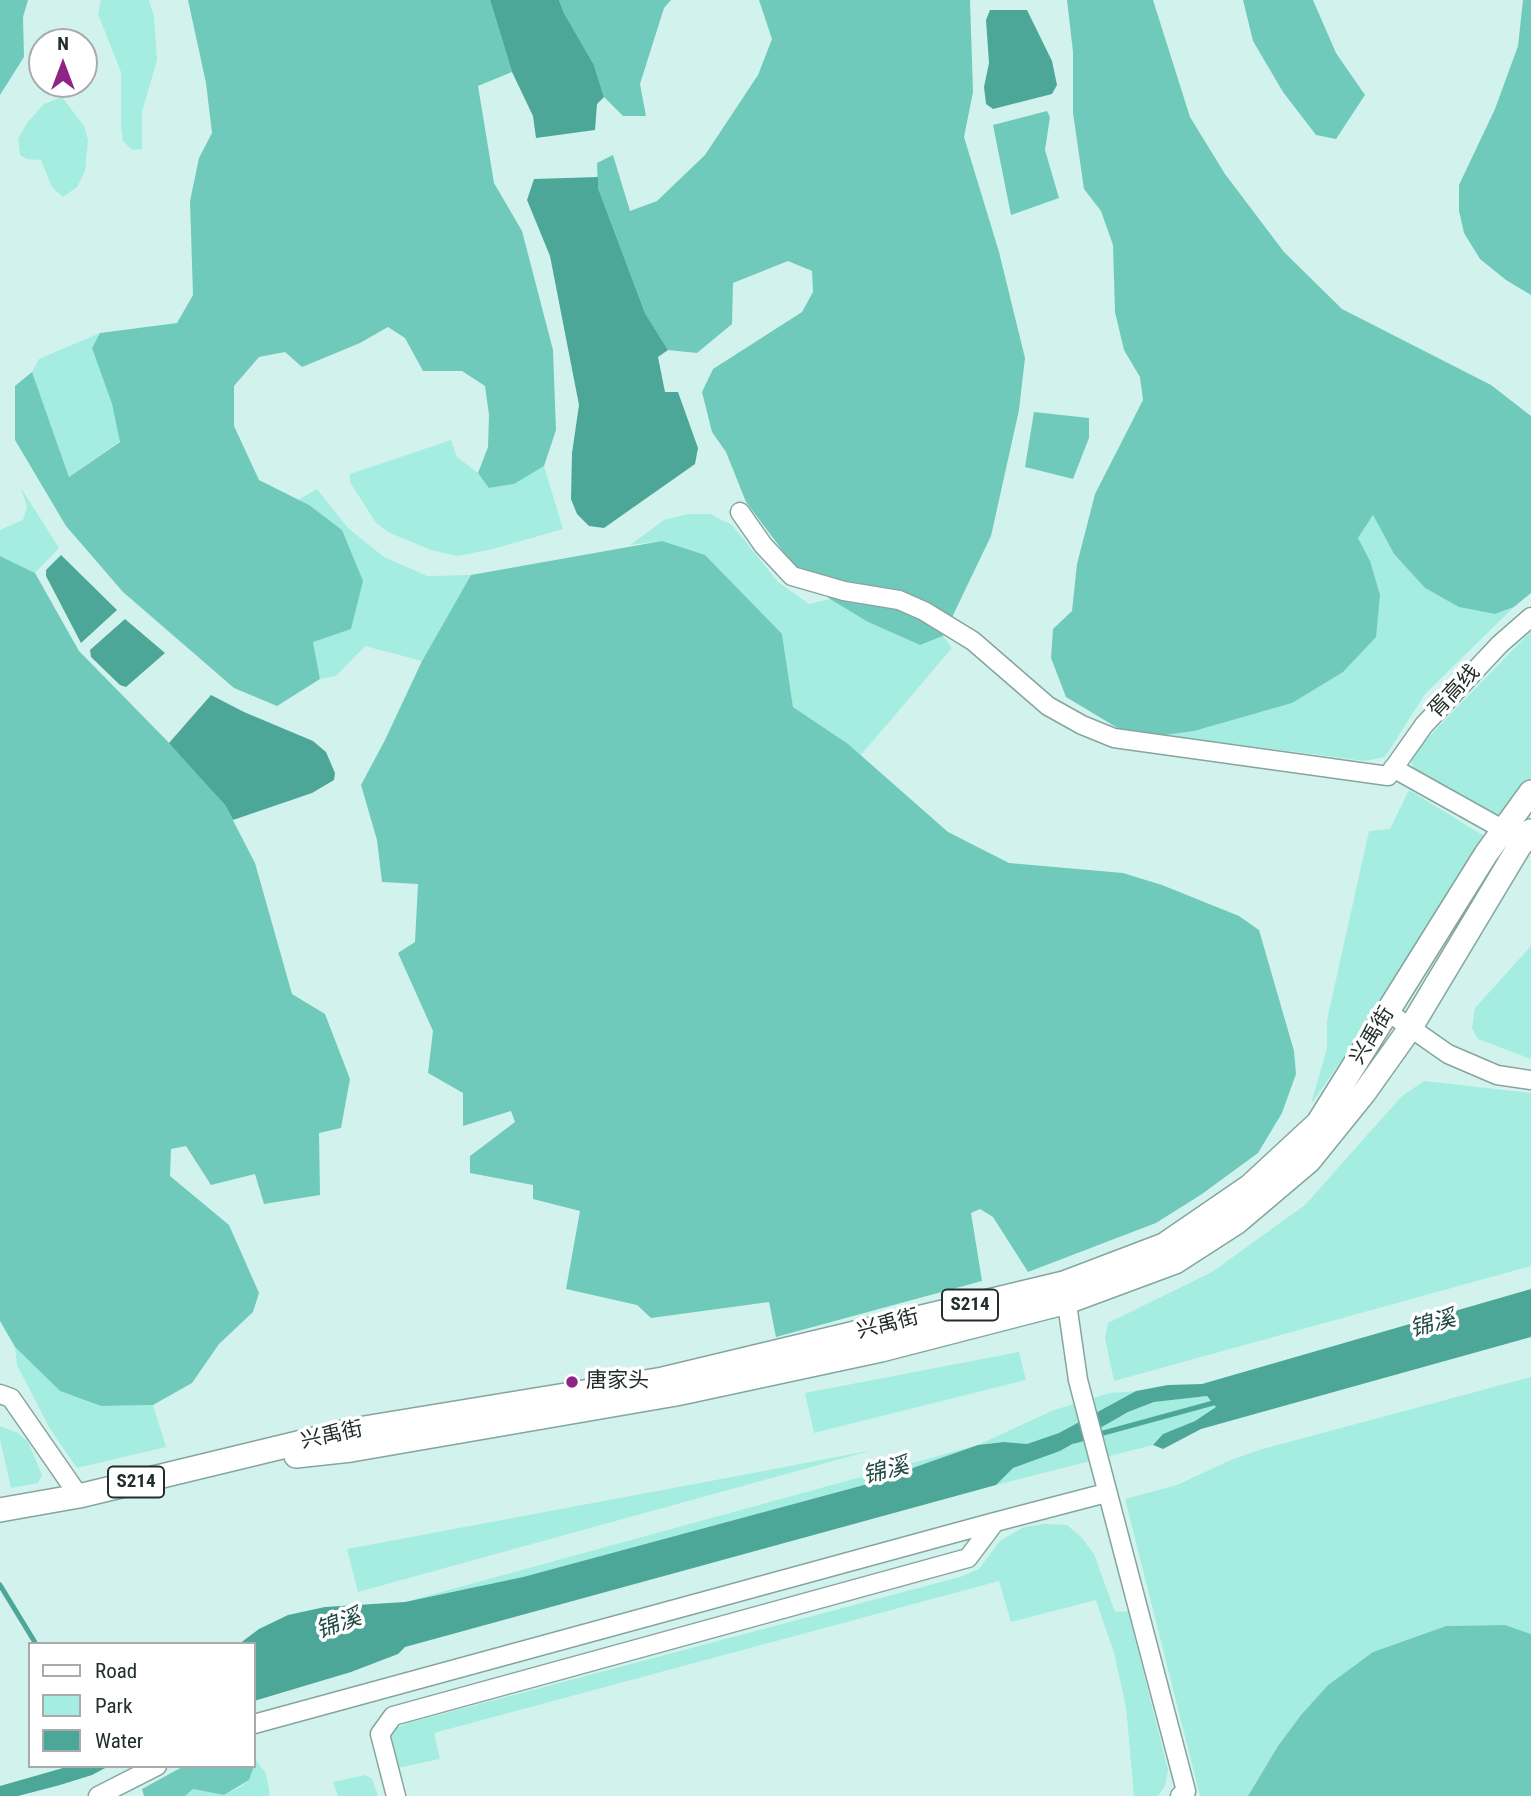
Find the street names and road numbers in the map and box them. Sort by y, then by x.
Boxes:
street label: 胥高线 [1424,660,1486,724]
street label: 兴禹街 [1346,1003,1400,1069]
road number: S214 [942,1289,998,1320]
street label: 兴禹街 [854,1305,922,1345]
street label: 兴禹街 [299,1417,365,1455]
road number: S214 [108,1466,164,1498]

